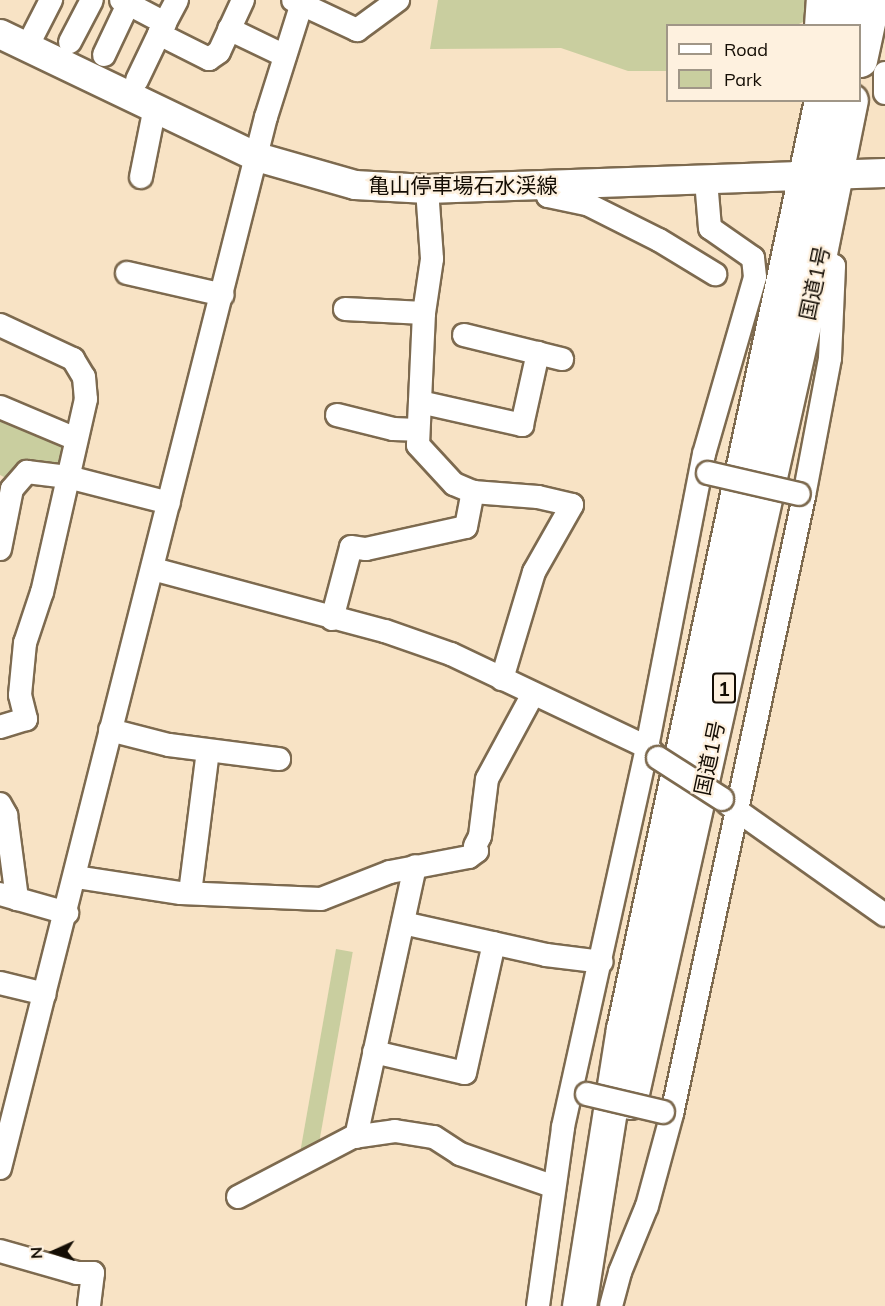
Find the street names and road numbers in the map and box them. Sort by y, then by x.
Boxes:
street label: 亀山停車場石水渓線 [369,172,557,198]
street label: 国道1号 [794,243,834,323]
road number: 1 [712,671,736,705]
street label: 国道1号 [689,718,729,798]

